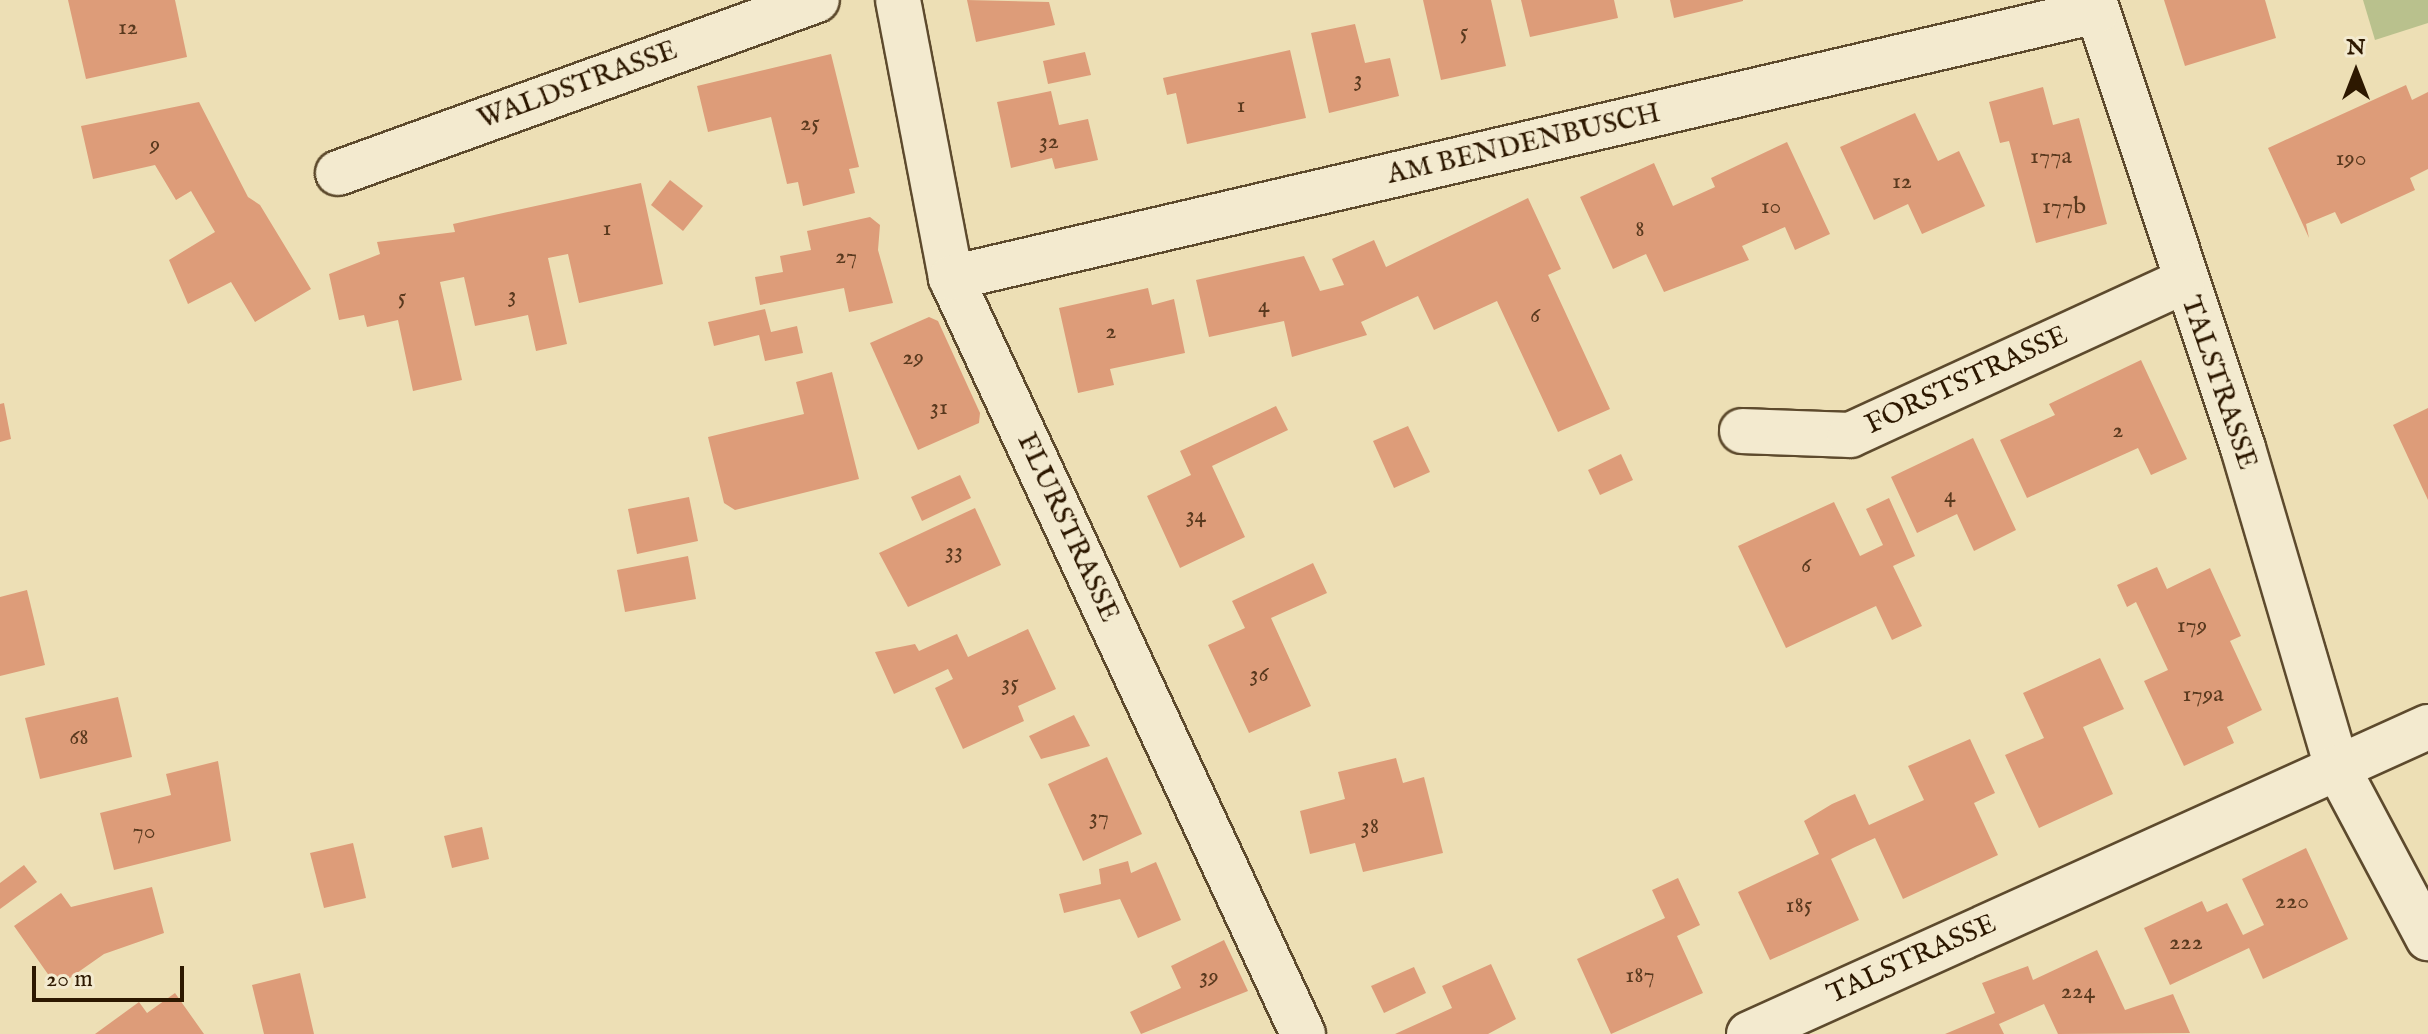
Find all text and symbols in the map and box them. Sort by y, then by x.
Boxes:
house number: 12 [118,14,138,42]
house number: 5 [1460,19,1468,47]
north arrow [2316,32,2396,112]
street label: WALDSTRASSE [474,34,682,138]
text: N [2346,34,2366,62]
house number: 3 [1354,66,1362,94]
house number: 1 [1237,92,1245,120]
street label: AM BENDENBUSCH [1384,97,1664,193]
house number: 25 [800,110,820,138]
house number: 32 [1039,128,1059,156]
house number: 9 [150,131,160,159]
house number: 177a [2030,143,2072,171]
house number: 190 [2335,145,2367,173]
house number: 12 [1892,168,1912,196]
house number: 10 [1761,193,1781,221]
house number: 177b [2042,193,2086,221]
house number: 1 [603,215,611,243]
house number: 8 [1635,216,1645,244]
house number: 27 [835,243,857,271]
house number: 3 [508,282,516,310]
house number: 5 [398,284,406,312]
house number: 4 [1258,292,1270,320]
street label: TALSTRASSE [2173,292,2263,474]
house number: 6 [1530,302,1540,330]
house number: 2 [1105,318,1117,346]
street label: FORSTSTRASSE [1860,319,2074,443]
house number: 29 [902,344,924,372]
house number: 31 [930,394,948,422]
house number: 2 [2112,417,2124,445]
street label: FLURSTRASSE [1009,428,1125,628]
house number: 4 [1944,482,1956,510]
house number: 34 [1186,502,1206,530]
house number: 33 [945,538,963,566]
house number: 6 [1801,552,1811,580]
house number: 179 [2177,612,2207,640]
house number: 36 [1249,661,1269,689]
house number: 35 [1001,670,1019,698]
house number: 179a [2182,681,2224,709]
house number: 68 [69,724,89,752]
house number: 37 [1089,804,1109,832]
house number: 38 [1361,813,1379,841]
house number: 70 [132,818,156,846]
house number: 220 [2275,888,2309,916]
house number: 185 [1785,892,1813,920]
street label: TALSTRASSE [1822,908,2002,1012]
house number: 222 [2169,929,2203,957]
scale bar [36,950,188,1000]
house number: 187 [1625,962,1655,990]
house number: 39 [1199,963,1219,991]
text: 20 m [46,964,93,995]
house number: 224 [2061,978,2095,1006]

